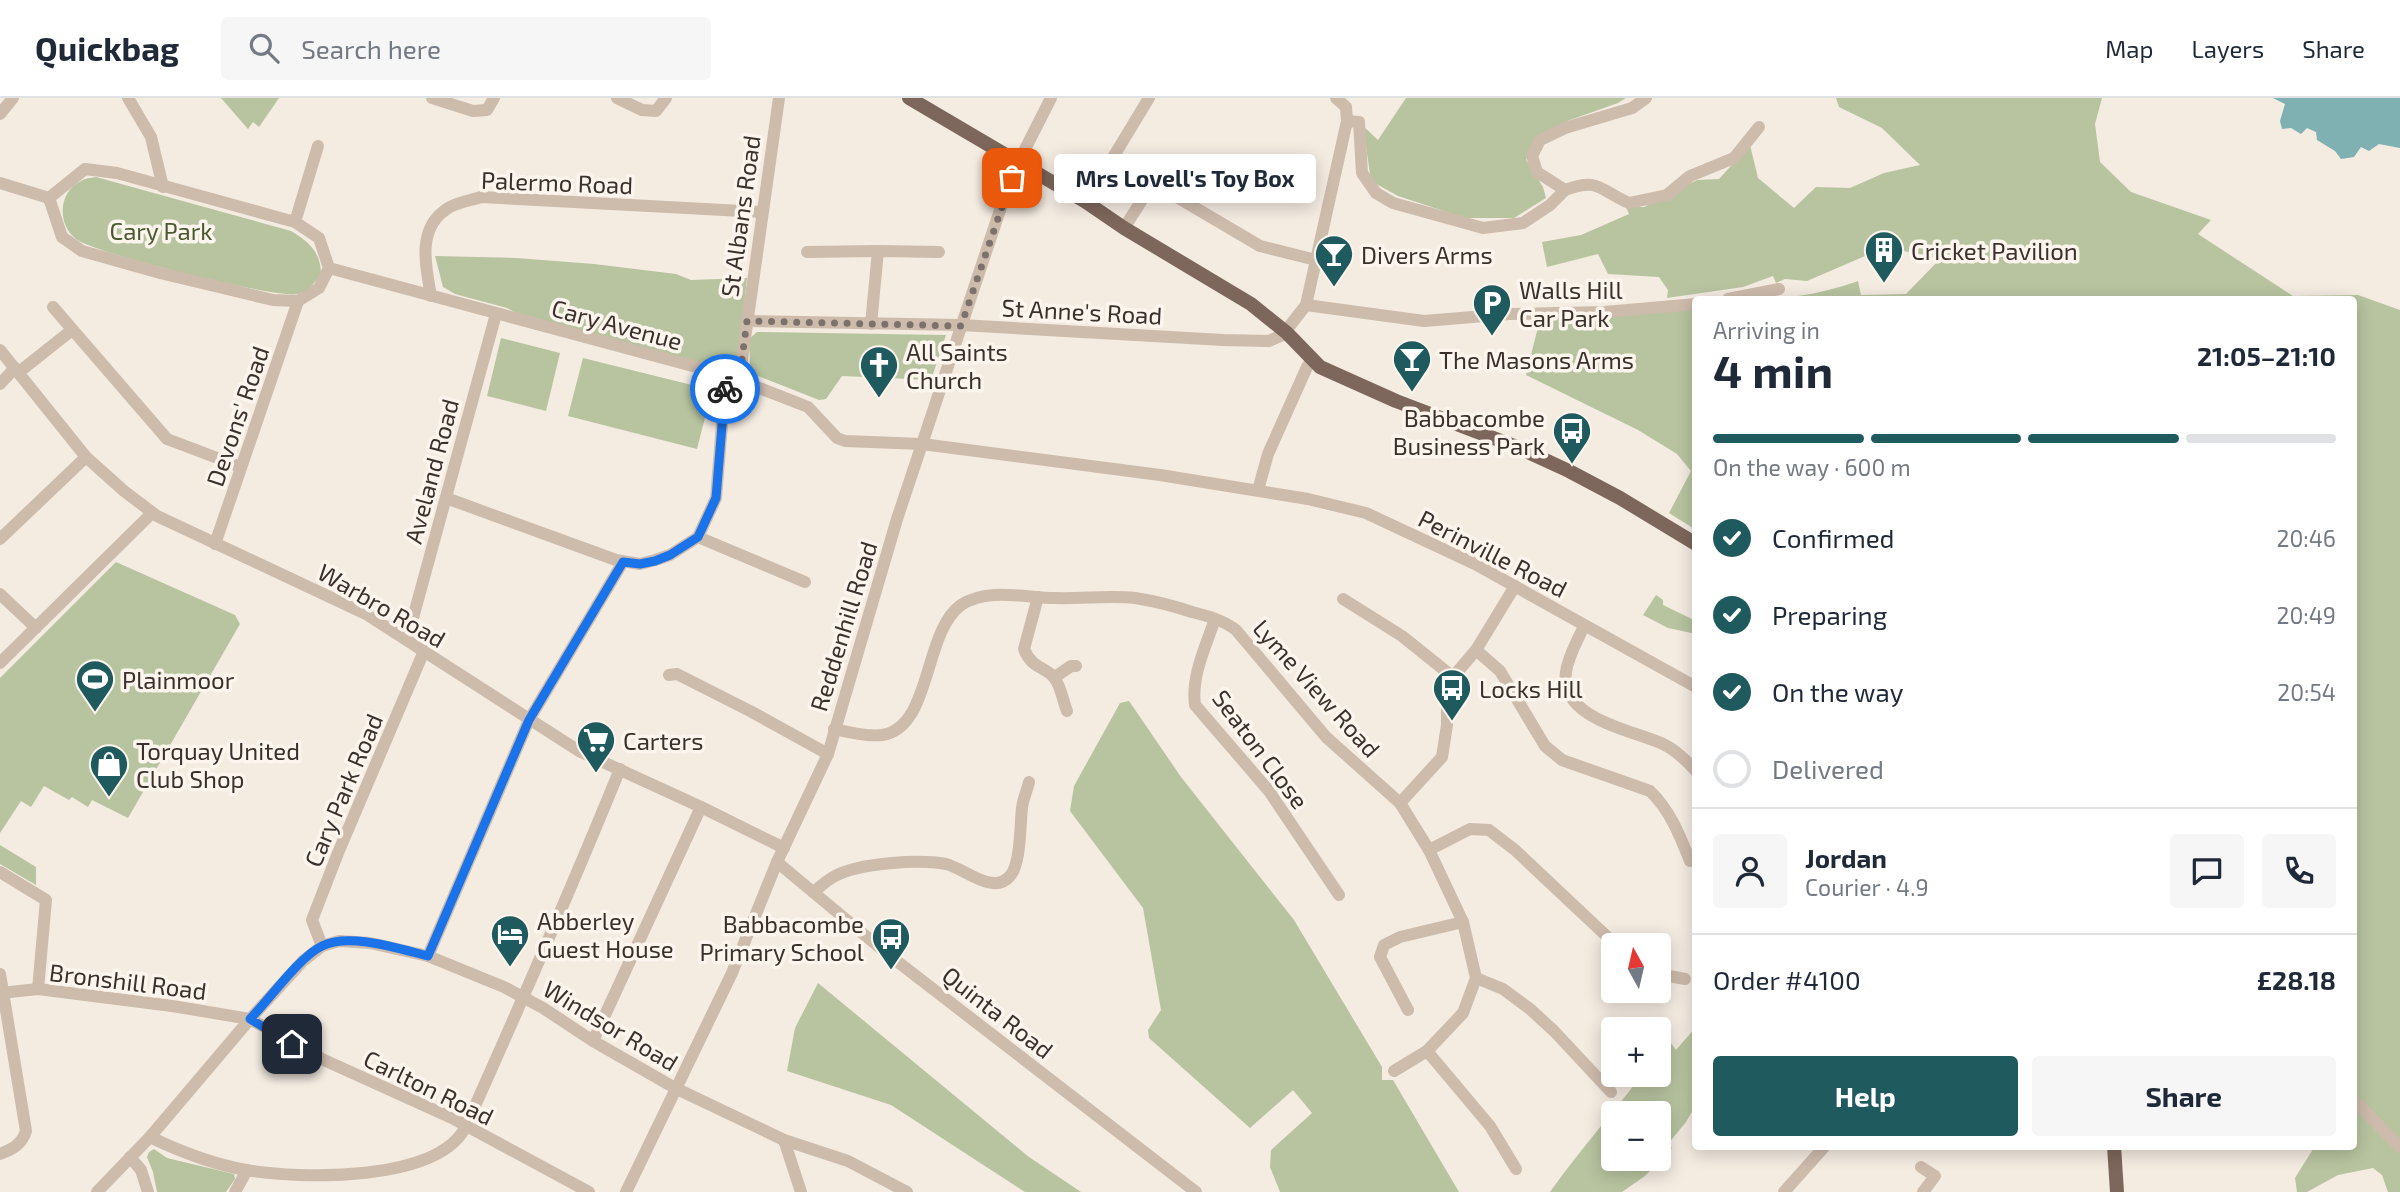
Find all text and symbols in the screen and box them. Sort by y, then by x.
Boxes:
search box [221,17,711,80]
text: Quickbag [35,28,179,68]
icon: search [245,29,283,67]
text: Search here [301,33,441,64]
text: Map [2105,34,2153,63]
text: Layers [2191,34,2264,63]
text: Share [2302,34,2365,63]
street label: St Albans Road [714,133,766,299]
pin [982,148,1042,208]
callout: Mrs Lovell's Toy Box [1054,154,1316,202]
icon: bag [993,159,1031,197]
text: Mrs Lovell's Toy Box [1075,164,1295,192]
street label: Palermo Road [480,165,634,199]
park label: Cary Park [109,216,213,245]
building icon: Cricket Pavilion [1863,229,1905,284]
bar icon: Divers Arms [1313,233,1355,288]
place label: Cricket Pavilion [1911,236,2078,265]
place label: Divers Arms [1361,240,1493,269]
place label: Walls Hill Car Park [1519,275,1623,332]
parking icon: Walls Hill Car Park [1471,282,1513,337]
street label: St Anne's Road [1001,292,1163,330]
street label: Cary Avenue [549,293,685,355]
text: Arriving in [1713,316,1820,344]
place label: All Saints Church [906,337,1008,394]
bar icon: The Masons Arms [1391,338,1433,393]
text: 21:05–21:10 [2197,340,2336,371]
street label: Devons' Road [199,342,275,490]
text: 4 min [1713,342,1833,397]
church icon: All Saints Church [858,344,900,399]
place label: The Masons Arms [1439,345,1634,374]
courier [690,354,760,424]
icon: bike [706,370,744,408]
street label: Aveland Road [398,396,464,546]
place label: Babbacombe Business Park [1393,403,1545,460]
bus stop icon: Babbacombe Business Park [1551,410,1593,465]
text: On the way · 600 m [1713,453,1911,481]
street label: Perinville Road [1414,503,1572,603]
icon: check [1713,519,1751,557]
text: Confirmed [1772,522,1895,553]
text: 20:46 [2276,524,2336,552]
street label: Reddenhill Road [803,538,883,714]
street label: Warbro Road [313,557,451,653]
icon: check [1713,596,1751,634]
text: Preparing [1772,599,1887,630]
text: 20:49 [2276,601,2336,629]
street label: Lyme View Road [1248,613,1386,763]
sports icon: Plainmoor [74,658,116,713]
place label: Plainmoor [122,665,235,694]
bus stop icon: Locks Hill [1431,667,1473,722]
icon: check [1713,673,1751,711]
place label: Locks Hill [1479,674,1583,703]
text: On the way [1772,676,1903,707]
text: 20:54 [2277,678,2336,706]
street label: Seaton Close [1207,684,1315,814]
street label: Cary Park Road [298,709,388,871]
supermarket icon: Carters [575,719,617,774]
place label: Carters [623,726,703,755]
place label: Torquay United Club Shop [136,736,300,793]
shop icon: Torquay United Club Shop [88,743,130,798]
text: Delivered [1772,753,1884,784]
button: person [1713,834,1787,908]
button: chat [2170,834,2244,908]
button: phone [2262,834,2336,908]
text: Jordan [1805,842,1887,873]
text: Courier · 4.9 [1805,873,1929,901]
place label: Abberley Guest House [537,906,674,963]
place label: Babbacombe Primary School [699,909,864,966]
hotel icon: Abberley Guest House [489,913,531,968]
bus stop icon: Babbacombe Primary School [870,916,912,971]
north arrow [1601,933,1671,1003]
map controls [1601,933,1671,1171]
street label: Bronshill Road [48,957,208,1005]
street label: Quinta Road [937,960,1059,1064]
text: Order #4100 [1713,964,1861,995]
text: £28.18 [2257,964,2336,995]
street label: Windsor Road [538,973,684,1077]
pin [262,1014,322,1074]
button: + [1601,1017,1671,1087]
icon: home [273,1025,311,1063]
street label: Carlton Road [359,1043,499,1131]
button: Help [1713,1056,2018,1136]
button: Share [2032,1056,2336,1136]
button: − [1601,1101,1671,1171]

